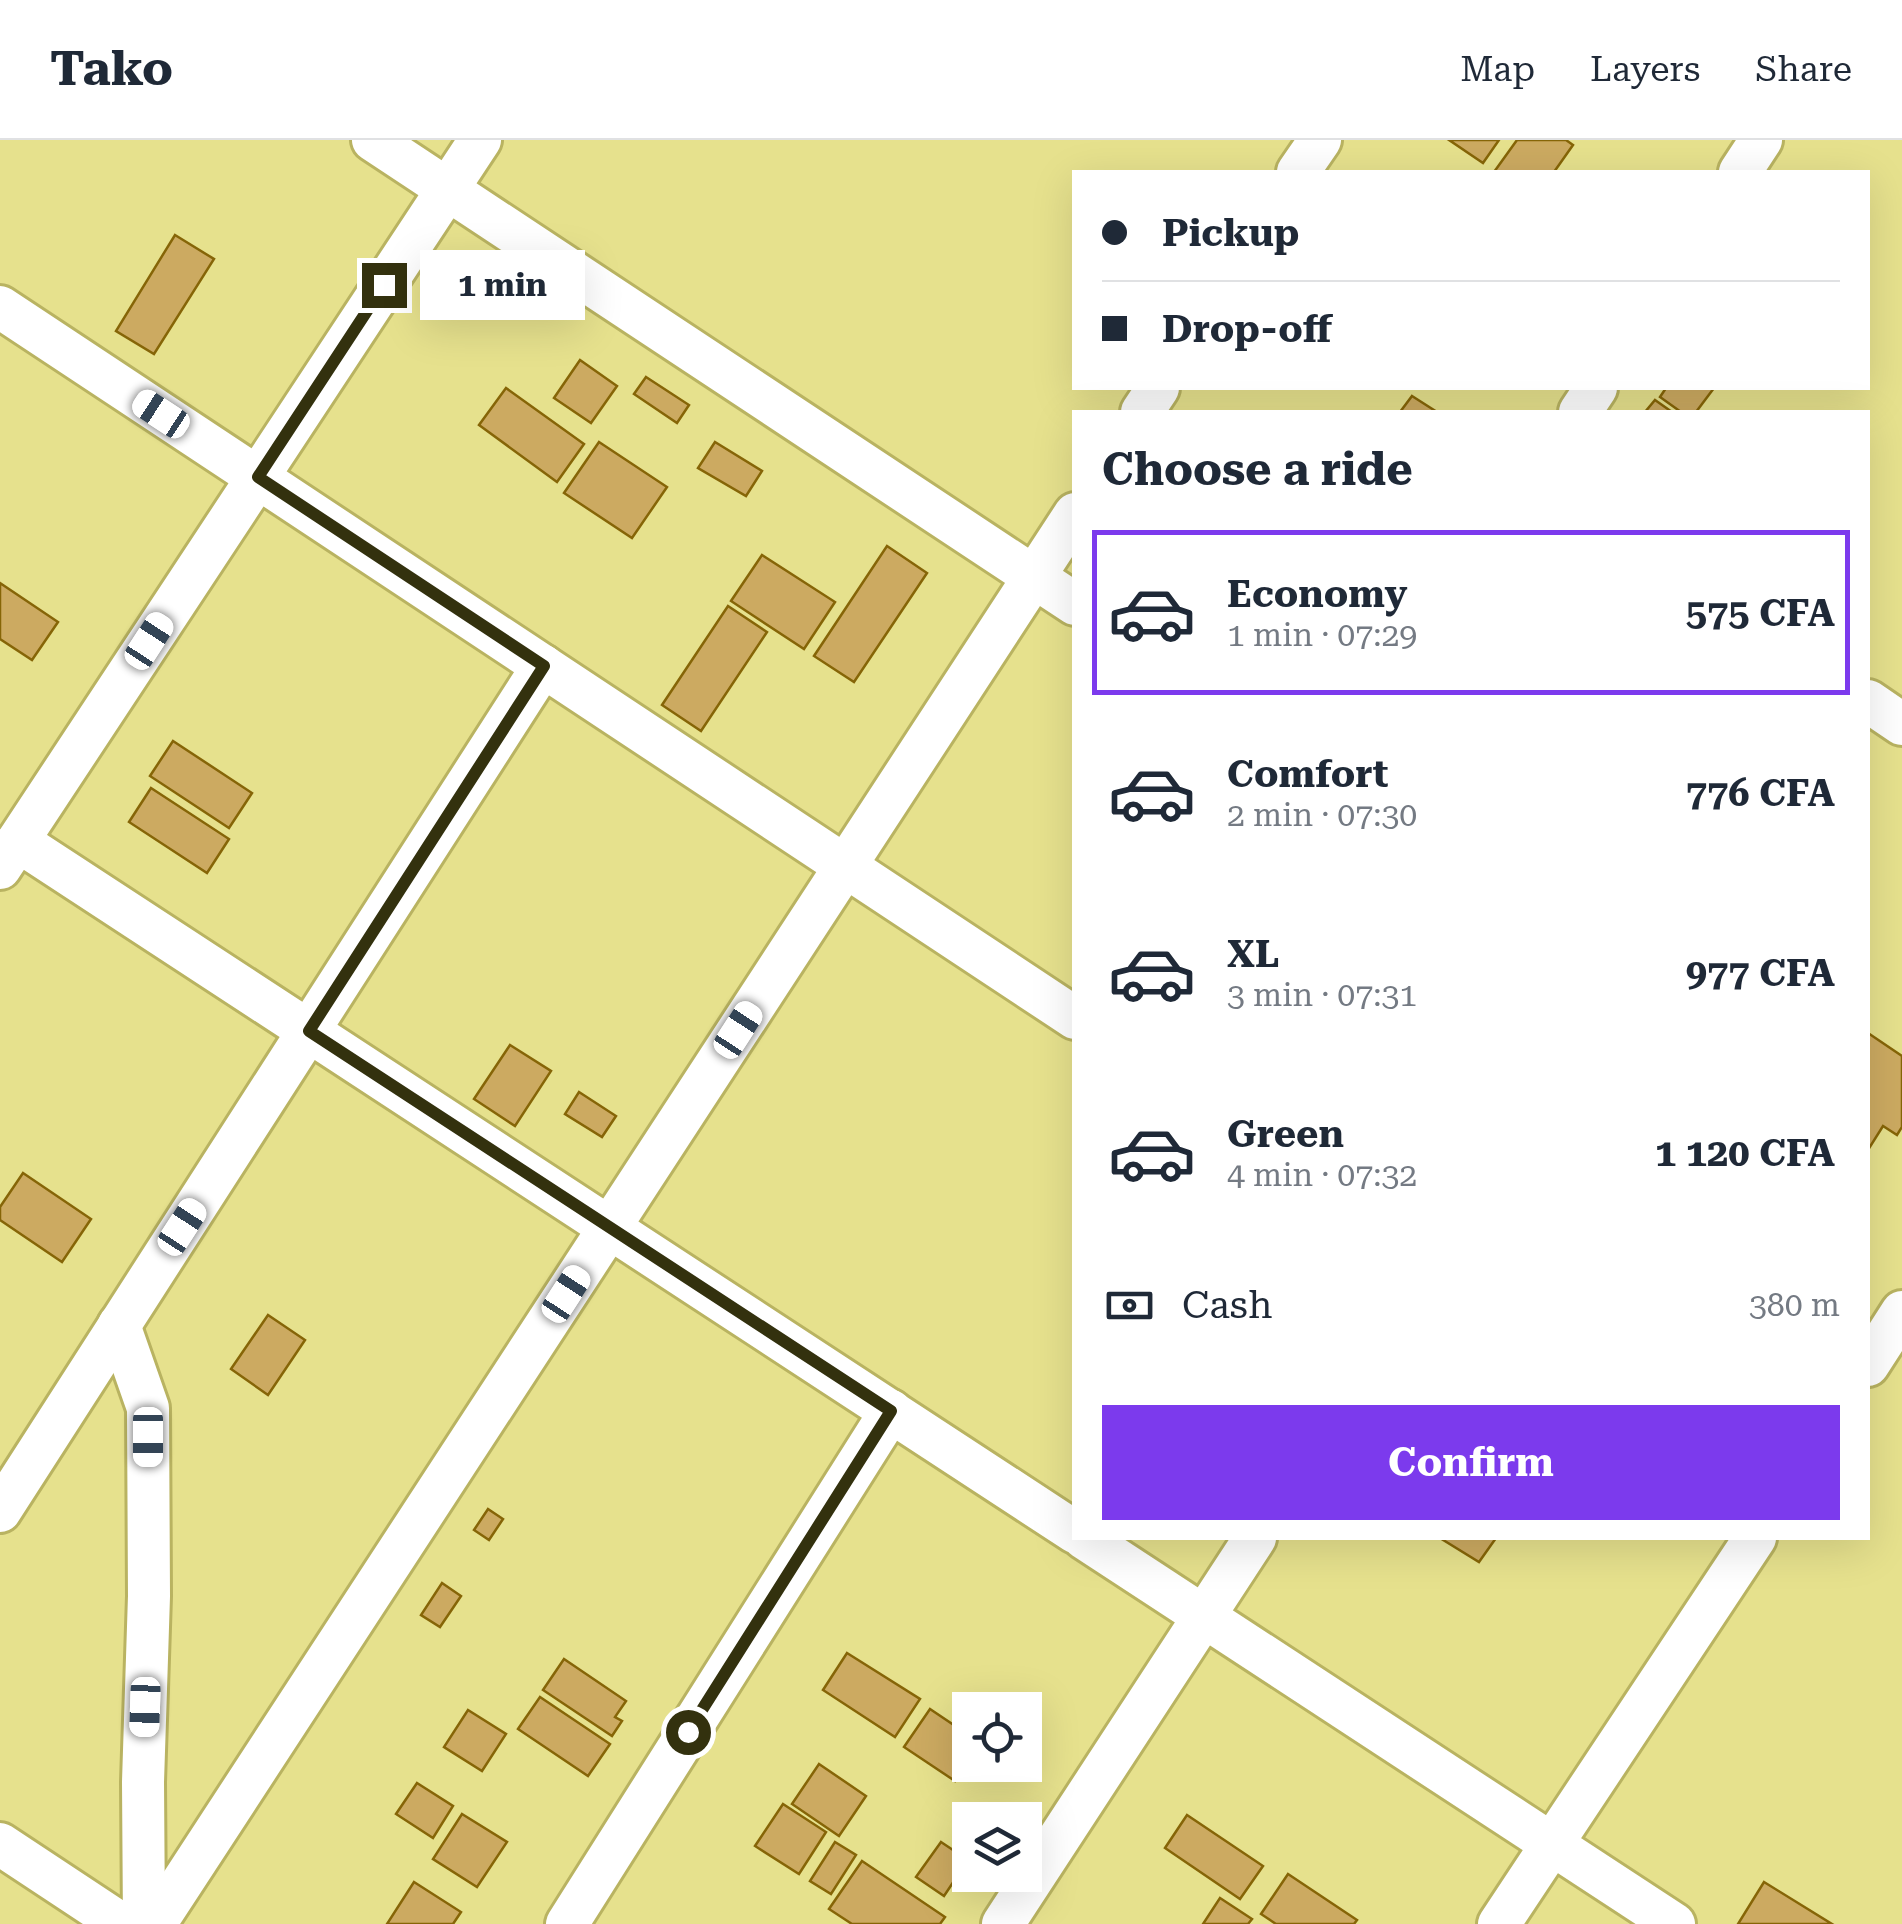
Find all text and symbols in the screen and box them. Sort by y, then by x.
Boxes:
text: Tako [50,41,173,97]
text: Map [1460,49,1535,90]
text: Layers [1590,49,1700,90]
text: Share [1755,49,1852,90]
text: Pickup [1162,211,1299,255]
callout: 1 min [419,250,584,320]
route end [362,263,407,308]
text: 1 min [458,266,547,304]
text: Drop-off [1162,307,1332,351]
car [128,385,194,443]
text: Choose a ride [1102,443,1413,496]
icon: car [1107,568,1197,658]
text: Economy [1227,572,1407,616]
text: 575 CFA [1686,591,1835,635]
car [120,608,178,674]
text: 1 min · 07:29 [1227,616,1417,654]
icon: car [1107,748,1197,838]
text: Comfort [1227,752,1388,796]
text: 776 CFA [1686,771,1835,815]
text: 2 min · 07:30 [1227,796,1417,834]
icon: car [1107,928,1197,1018]
text: XL [1227,932,1279,976]
text: 977 CFA [1686,951,1835,995]
text: 3 min · 07:31 [1227,976,1417,1014]
car [709,997,767,1063]
icon: car [1107,1108,1197,1198]
text: Green [1227,1112,1344,1156]
text: 1 120 CFA [1655,1131,1835,1175]
text: 4 min · 07:32 [1227,1156,1417,1194]
car [153,1194,211,1260]
car [537,1261,595,1327]
icon: cash [1102,1278,1157,1333]
text: Cash [1182,1283,1272,1327]
text: 380 m [1749,1286,1840,1324]
button: Confirm [1102,1405,1840,1520]
car [133,1407,163,1467]
car [129,1676,161,1738]
map controls [952,1692,1042,1892]
button: locate [952,1692,1042,1782]
route start [666,1710,711,1755]
button: layers [952,1802,1042,1892]

